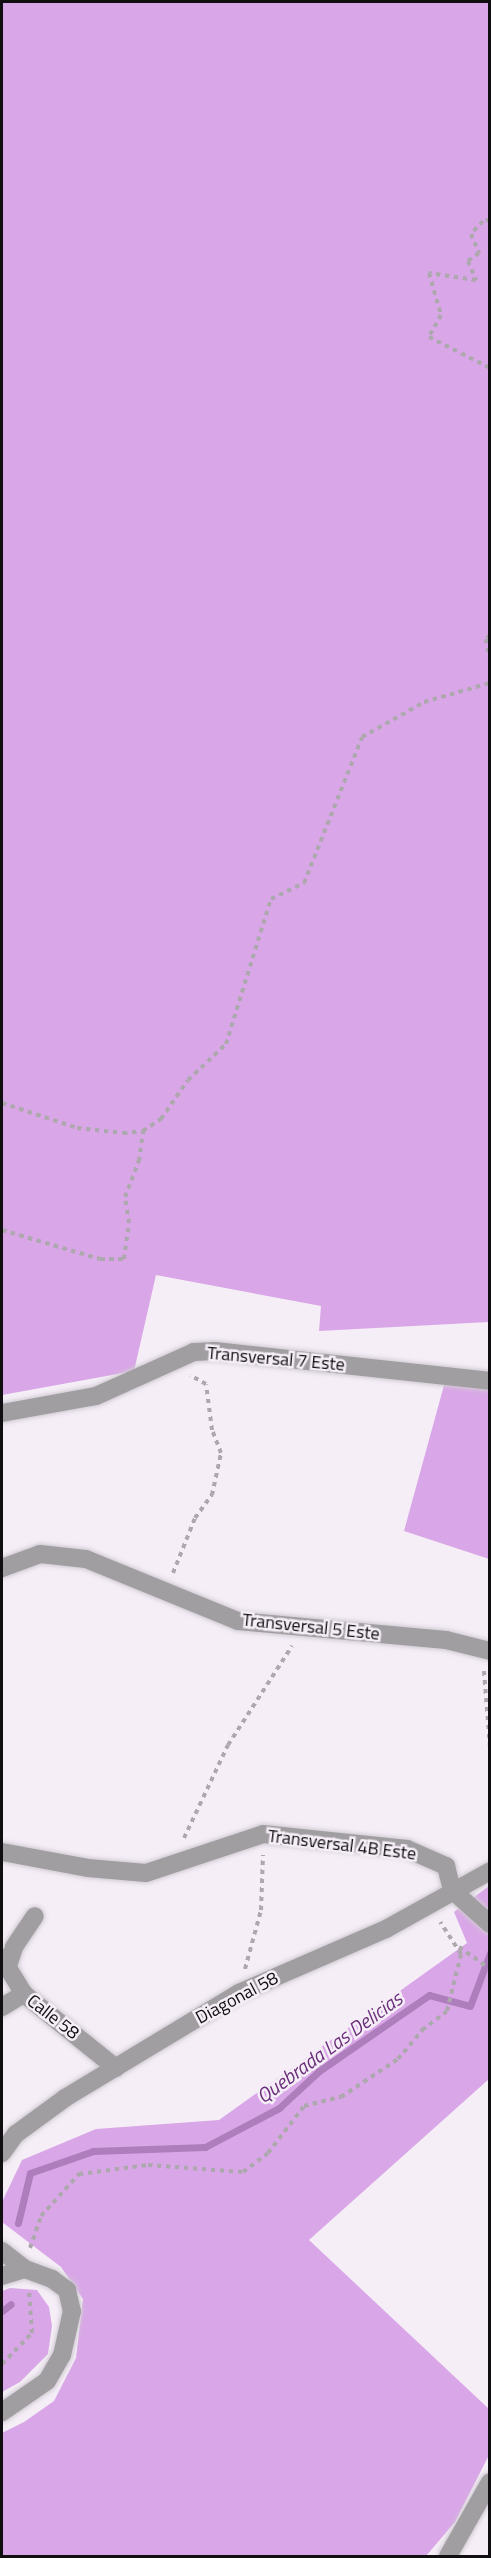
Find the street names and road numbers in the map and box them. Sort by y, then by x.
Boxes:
street label: Transversal 7 Este [206,1342,346,1376]
street label: Transversal 5 Este [241,1609,381,1645]
street label: Transversal 4B Este [267,1825,417,1865]
street label: Diagonal 58 [192,1967,282,2029]
street label: Calle 58 [23,1990,83,2044]

